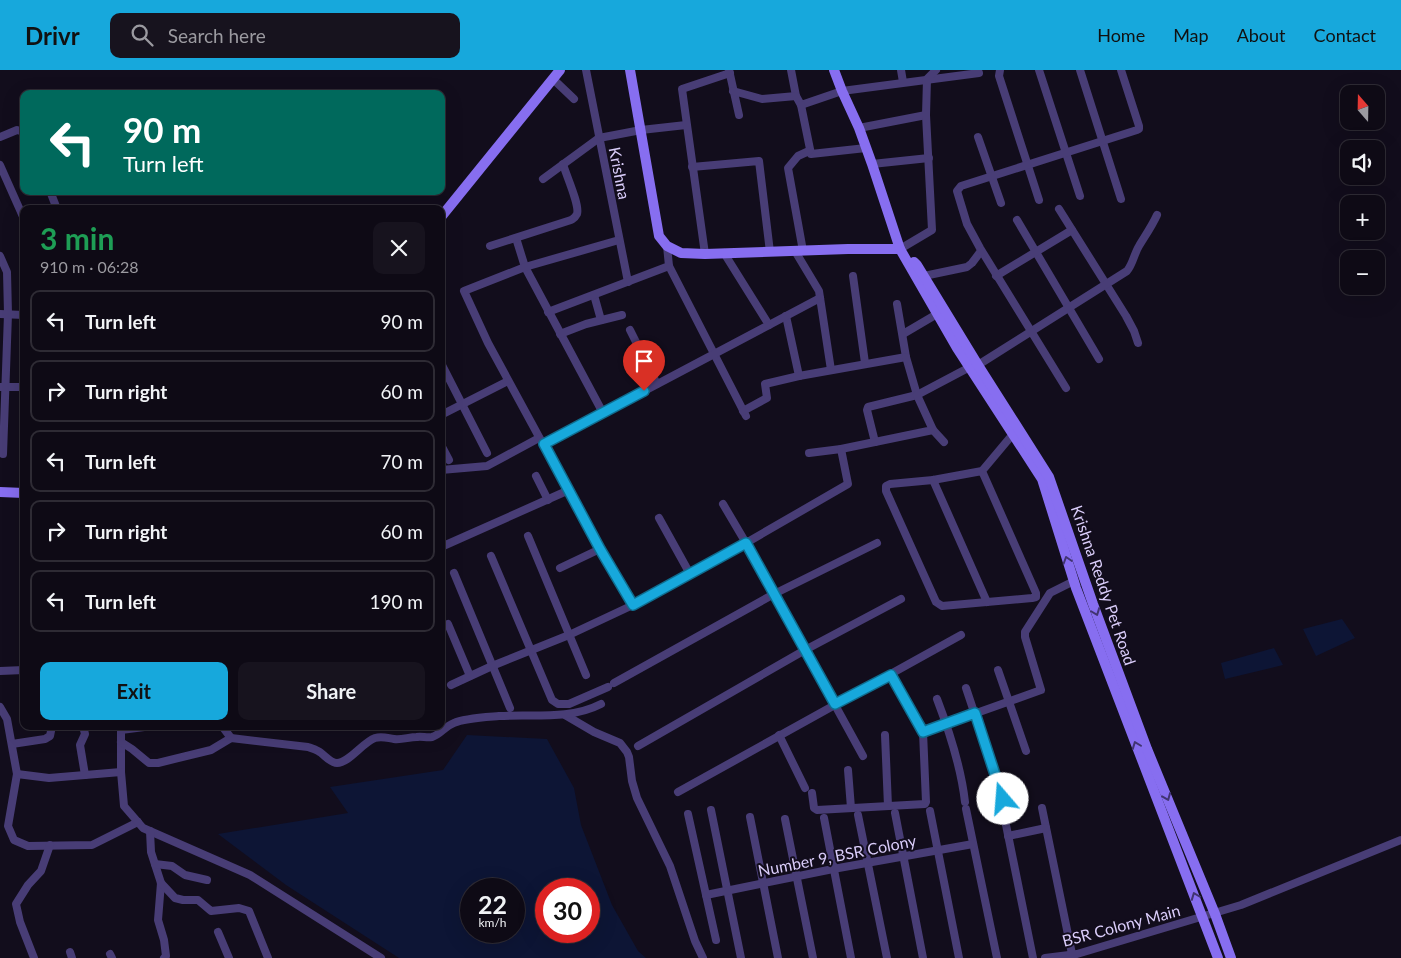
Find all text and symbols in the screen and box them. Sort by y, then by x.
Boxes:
search box [110,13,460,58]
text: Drivr [25,21,80,50]
icon: search [128,21,156,49]
text: Search here [168,24,266,47]
text: Home [1097,24,1145,46]
text: Map [1173,24,1209,46]
text: About [1237,24,1286,46]
text: Contact [1314,24,1376,46]
north arrow [1340,85,1385,130]
map controls [1340,85,1385,295]
text: 90 m [123,108,201,150]
icon: left [40,110,105,175]
button: sound [1340,140,1385,185]
street label: Krishna [606,145,634,201]
text: Turn left [123,150,204,177]
button: + [1340,195,1385,240]
text: 3 min [40,220,114,256]
button: close [373,222,425,274]
button: − [1340,250,1385,295]
text: 910 m · 06:28 [40,257,139,276]
icon: left [42,307,70,335]
text: Turn left [85,310,156,333]
text: 90 m [380,310,423,333]
pin [623,340,665,391]
icon: arrive [630,347,658,375]
icon: right [42,377,70,405]
text: Turn right [85,380,167,403]
text: 60 m [380,380,423,403]
icon: left [42,447,70,475]
text: Turn left [85,450,156,473]
text: 70 m [380,450,423,473]
street label: Krishna Reddy Pet Road [1068,503,1140,667]
icon: right [42,517,70,545]
text: Turn right [85,520,167,543]
text: 60 m [380,520,423,543]
one-way arrow [1063,556,1073,564]
icon: left [42,587,70,615]
text: Turn left [85,590,156,613]
text: 190 m [369,590,423,613]
one-way arrow [1090,607,1100,616]
button: Exit [40,662,228,720]
button: Share [238,662,425,720]
one-way arrow [1132,741,1142,749]
position arrow [976,772,1028,824]
one-way arrow [1161,792,1171,801]
street label: Number 9, BSR Colony [756,830,918,880]
speed limit sign: 30 [535,878,600,943]
text: 22 [478,889,507,919]
one-way arrow [1191,892,1201,901]
street label: BSR Colony Main [1060,900,1182,950]
text: km/h [478,915,507,930]

